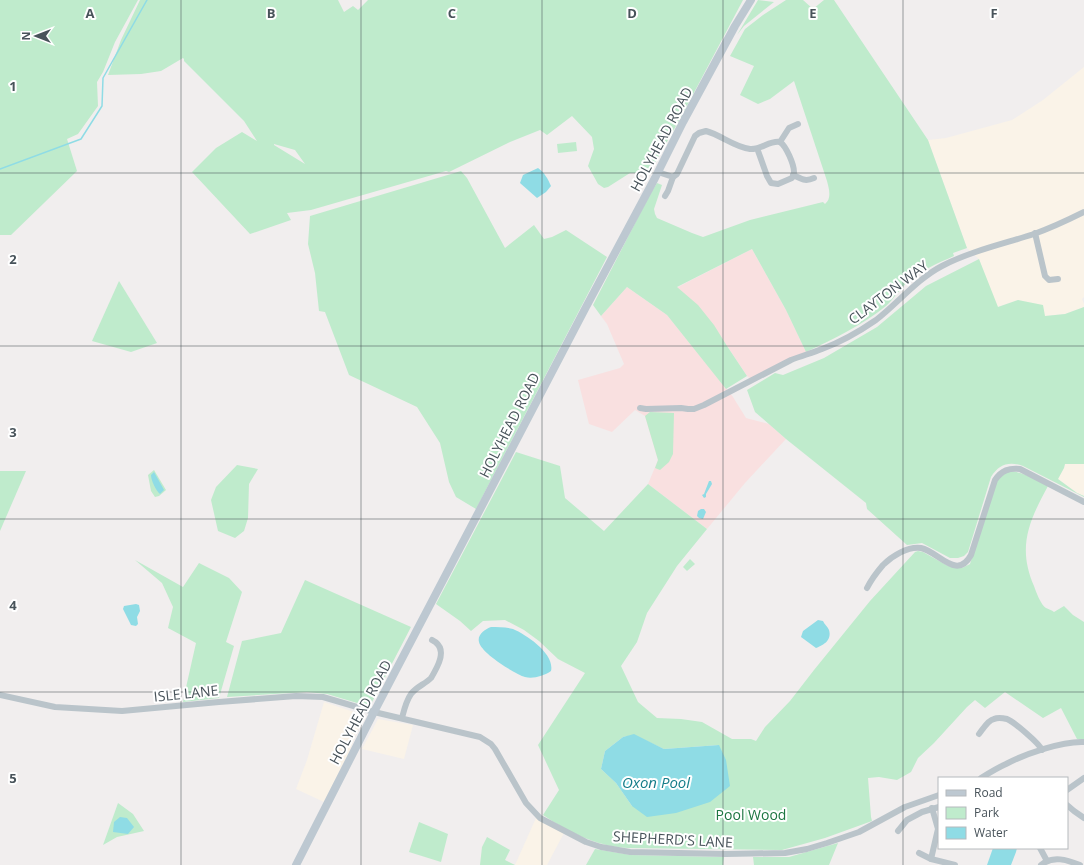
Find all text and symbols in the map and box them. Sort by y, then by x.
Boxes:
text: A [86,4,95,22]
text: B [267,4,276,22]
text: C [448,4,456,22]
text: D [627,4,637,22]
text: E [809,4,817,22]
text: F [990,4,998,22]
north arrow [16,16,56,56]
text: N [18,32,33,40]
text: 1 [9,77,17,95]
street label: HOLYHEAD ROAD [625,83,697,195]
text: 2 [9,250,17,268]
street label: CLAYTON WAY [844,256,932,328]
street label: HOLYHEAD ROAD [474,369,544,481]
text: 3 [9,423,17,441]
text: 4 [9,596,17,614]
street label: HOLYHEAD ROAD [324,656,396,768]
street label: ISLE LANE [153,680,219,706]
text: 5 [9,769,17,787]
water label: Oxon Pool [622,772,691,792]
legend [938,777,1068,849]
text: Road [974,784,1003,801]
text: Park [974,804,1000,821]
park label: Pool Wood [716,805,786,824]
text: Water [974,824,1008,841]
street label: SHEPHERD'S LANE [613,826,733,852]

